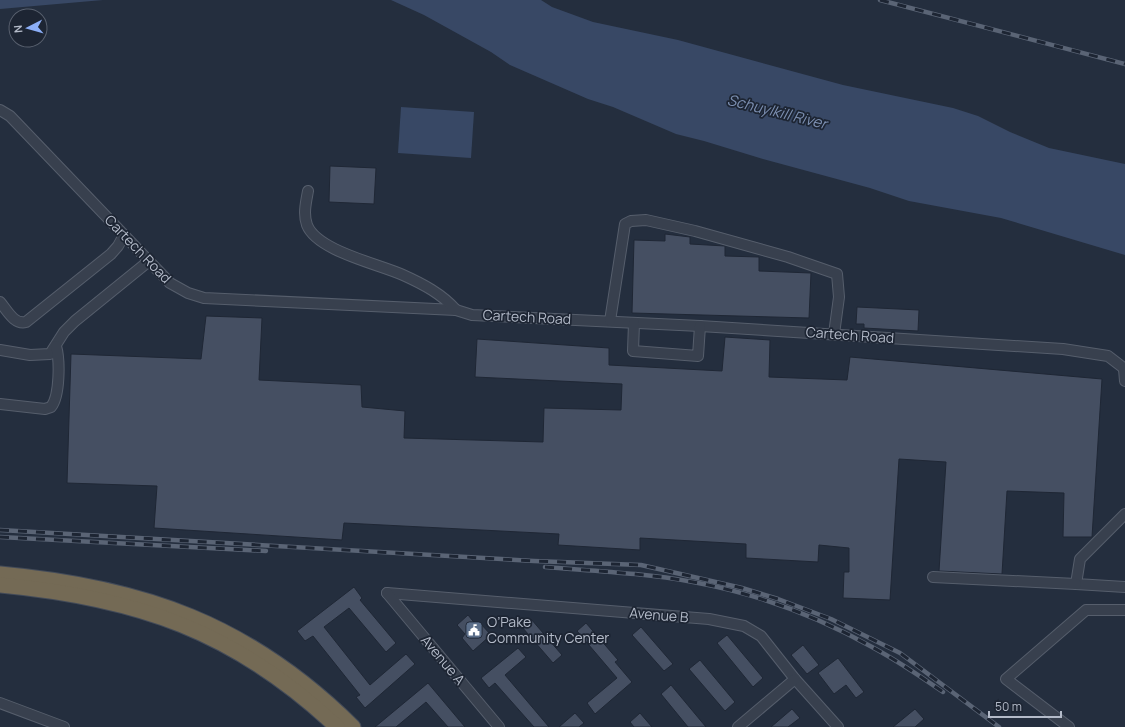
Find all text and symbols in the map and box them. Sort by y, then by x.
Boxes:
north arrow [8,8,48,48]
text: N [10,24,25,34]
water label: Schuylkill River [725,89,832,135]
street label: Cartech Road [101,210,176,287]
street label: Cartech Road [482,305,572,328]
street label: Cartech Road [805,322,895,347]
street label: Avenue B [629,602,690,627]
place label: O’Pake Community Center [487,612,609,647]
public building icon: O’Pake Community Center [464,620,484,640]
street label: Avenue A [417,631,470,689]
scale bar [989,693,1061,719]
text: 50 m [995,698,1022,715]

